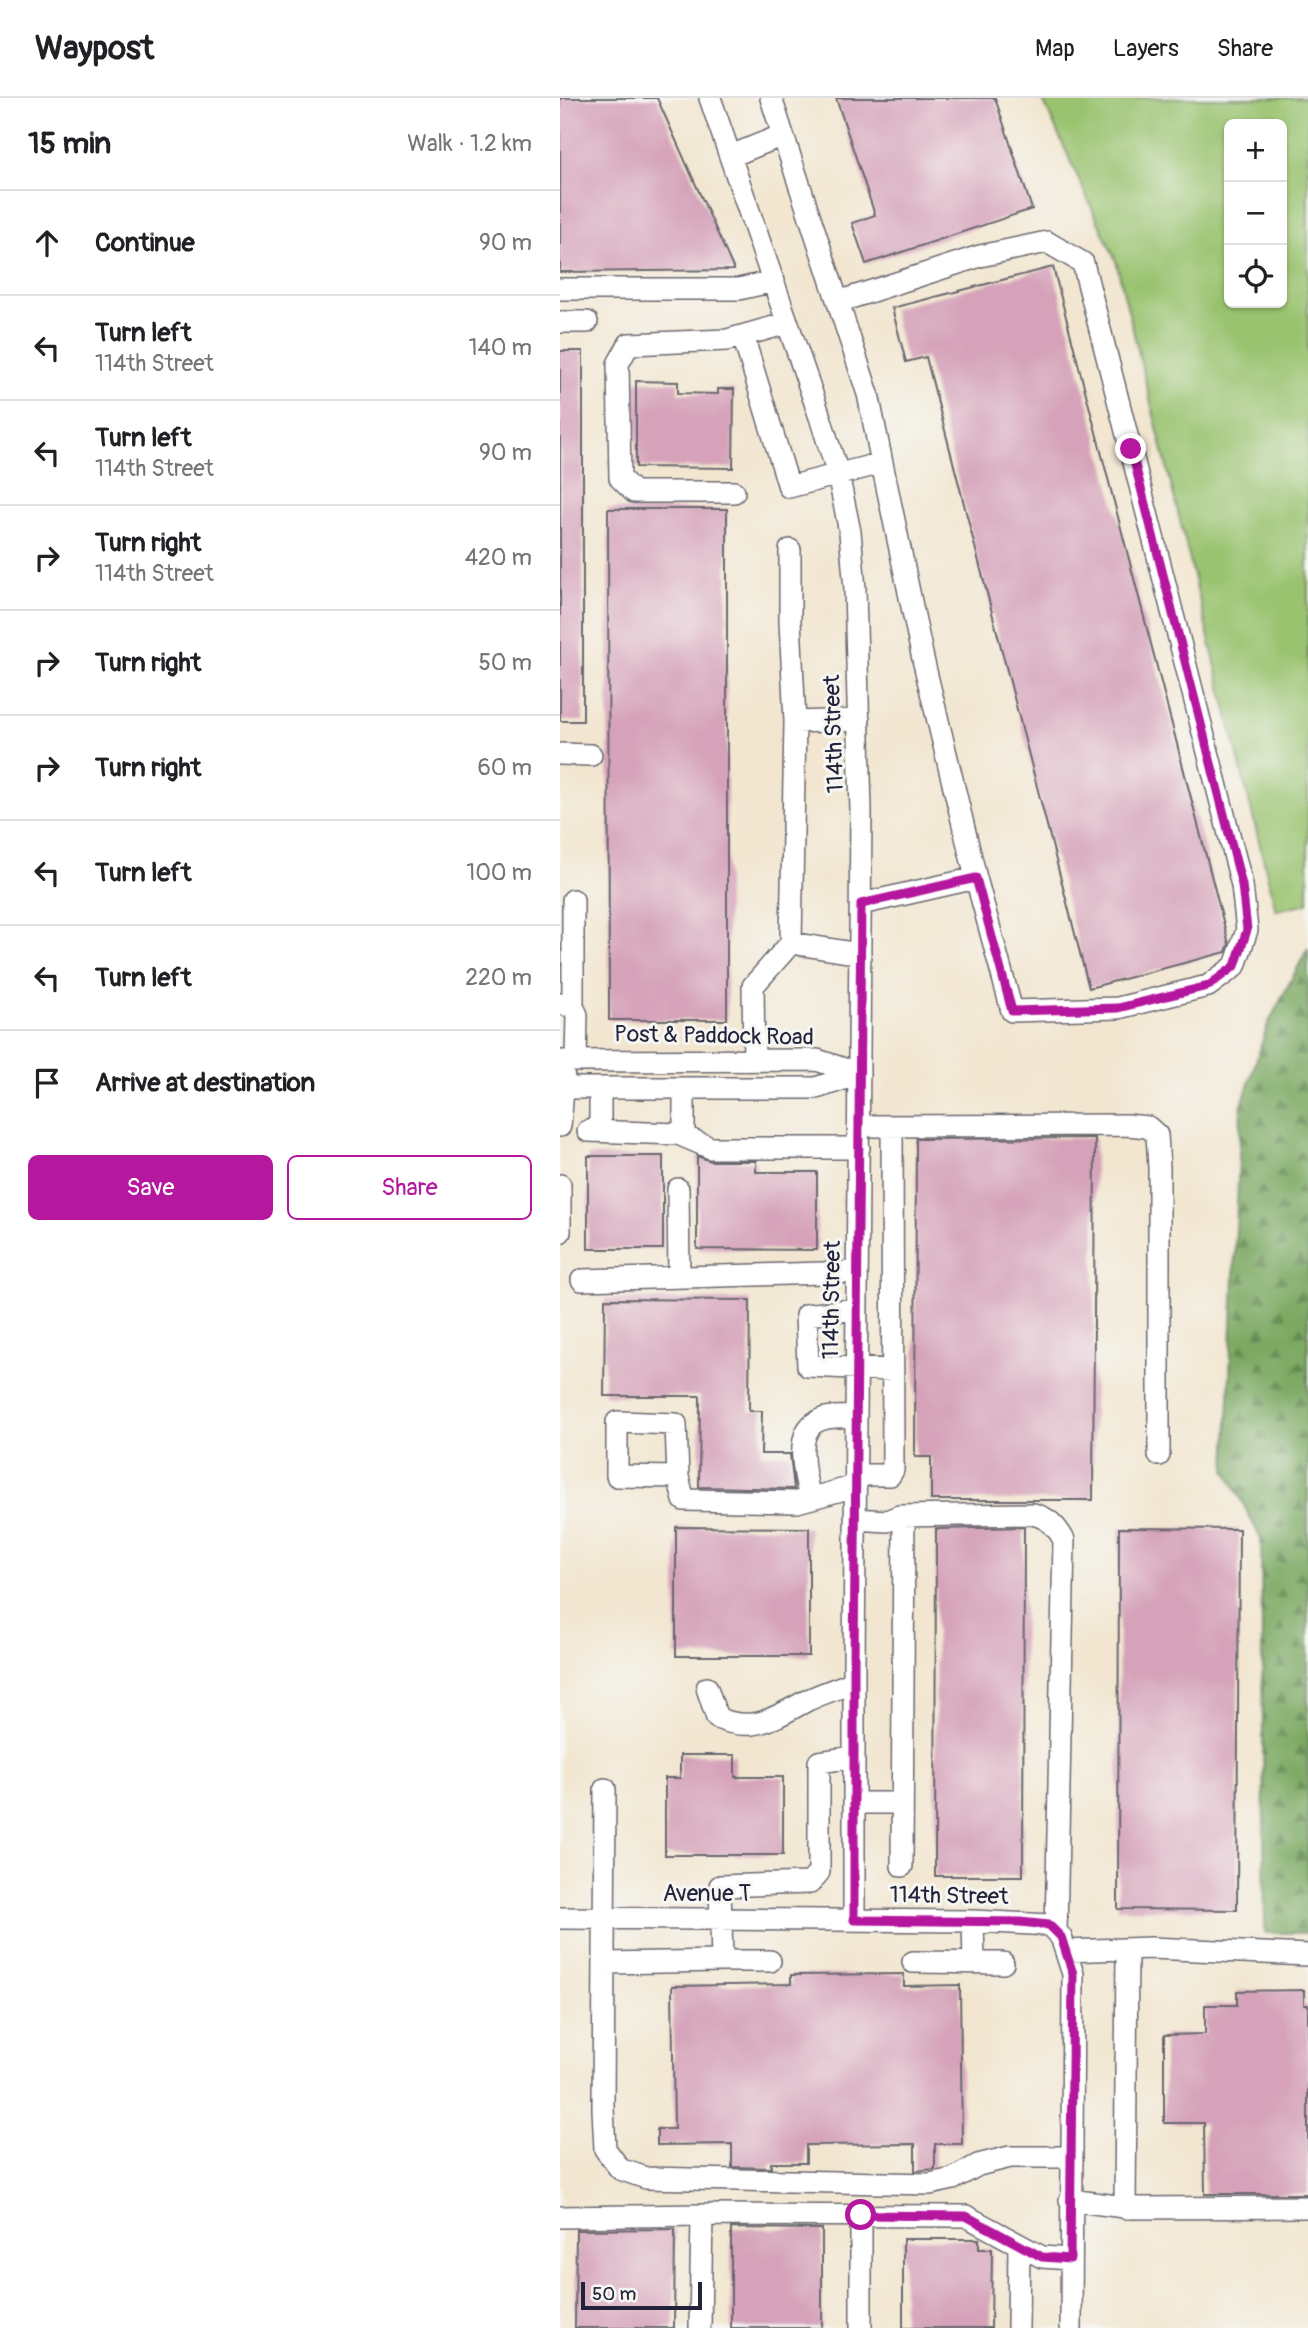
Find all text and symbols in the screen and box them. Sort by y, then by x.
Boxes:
text: Waypost [35,28,154,69]
text: Map [1035,34,1075,63]
text: Layers [1113,34,1179,63]
text: Share [1217,34,1273,63]
map controls [1224,119,1287,308]
button: + [1224,119,1287,182]
text: 15 min [28,125,111,162]
text: Walk · 1.2 km [407,129,532,158]
button: − [1224,182,1287,245]
icon: ahead [28,224,66,262]
text: Continue [95,227,195,259]
text: 90 m [479,228,532,257]
button: locate [1224,245,1287,308]
text: Turn left [95,317,191,349]
icon: left [28,329,66,367]
text: 140 m [469,333,532,362]
text: 114th Street [95,349,214,378]
text: Turn left [95,422,191,454]
route end [1115,433,1146,464]
icon: left [28,434,66,472]
text: 90 m [479,438,532,467]
text: 114th Street [95,454,214,483]
text: Turn right [95,527,201,559]
icon: right [28,539,66,577]
text: 420 m [465,543,532,572]
text: 114th Street [95,559,214,588]
icon: right [28,644,66,682]
text: Turn right [95,647,201,679]
text: 50 m [478,648,532,677]
street label: 114th Street [817,673,850,794]
icon: right [28,749,66,787]
text: Turn right [95,752,201,784]
text: 60 m [477,753,532,782]
icon: left [28,854,66,892]
text: Turn left [95,857,191,889]
text: 100 m [466,858,532,887]
icon: left [28,959,66,997]
text: Turn left [95,962,191,994]
text: 220 m [465,963,532,992]
street label: Post & Paddock Road [614,1019,814,1052]
icon: arrive [28,1064,66,1102]
text: Arrive at destination [95,1067,315,1099]
button: Save [28,1155,273,1220]
button: Share [287,1155,532,1220]
street label: 114th Street [816,1240,847,1360]
street label: Avenue T [663,1879,751,1908]
street label: 114th Street [889,1880,1009,1911]
route start [845,2199,876,2230]
scale bar [581,2279,702,2311]
text: 50 m [592,2282,636,2306]

